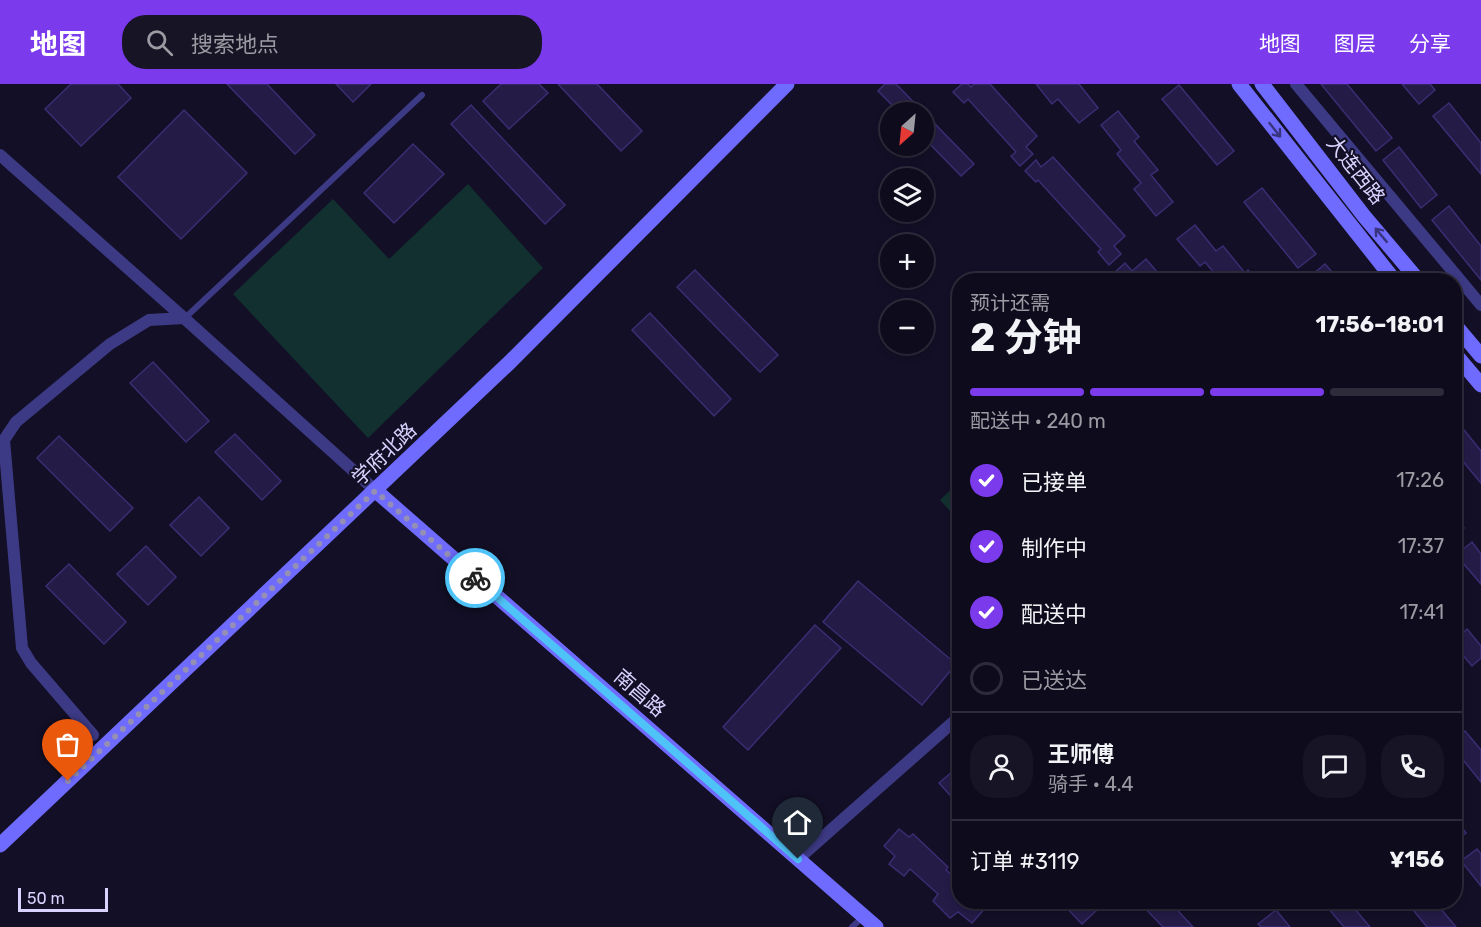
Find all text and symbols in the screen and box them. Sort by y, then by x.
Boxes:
search box [122,15,542,69]
icon: search [143,26,176,59]
text: 地图 [30,28,86,61]
text: 搜索地点 [191,31,279,58]
text: 地图 [1259,31,1301,56]
text: 图层 [1334,31,1376,56]
text: 分享 [1409,31,1451,56]
north arrow [880,102,934,156]
map controls [880,102,934,354]
one-way arrow [1268,122,1281,138]
street label: 大连西路 [1322,131,1390,209]
button: layers [880,168,934,222]
one-way arrow [1374,228,1387,244]
button: + [880,234,934,288]
text: 预计还需 [970,291,1050,315]
button: − [880,300,934,354]
text: 17:56–18:01 [1315,311,1444,338]
text: 2 分钟 [970,315,1082,361]
text: 配送中 · 240 m [970,409,1106,433]
street label: 学府北路 [347,418,421,490]
icon: check [970,464,1003,497]
text: 17:26 [1396,468,1444,492]
text: 已接单 [1021,469,1087,496]
icon: check [970,530,1003,563]
text: 17:37 [1398,534,1444,558]
text: 制作中 [1021,535,1087,562]
courier [445,548,505,608]
icon: bike [459,562,492,595]
icon: check [970,596,1003,629]
text: 17:41 [1399,600,1444,624]
text: 配送中 [1021,601,1087,628]
street label: 南昌路 [609,664,671,722]
text: 已送达 [1021,667,1087,694]
pin [42,719,93,781]
icon: bag [51,728,84,761]
button: person [970,735,1033,798]
button: chat [1303,735,1366,798]
button: phone [1381,735,1444,798]
text: 王师傅 [1048,741,1114,768]
text: 骑手 · 4.4 [1048,772,1134,796]
pin [772,797,823,859]
icon: home [781,806,814,839]
text: ¥156 [1389,846,1444,873]
text: 订单 #3119 [970,848,1079,875]
scale bar [18,885,108,912]
text: 50 m [27,889,65,908]

